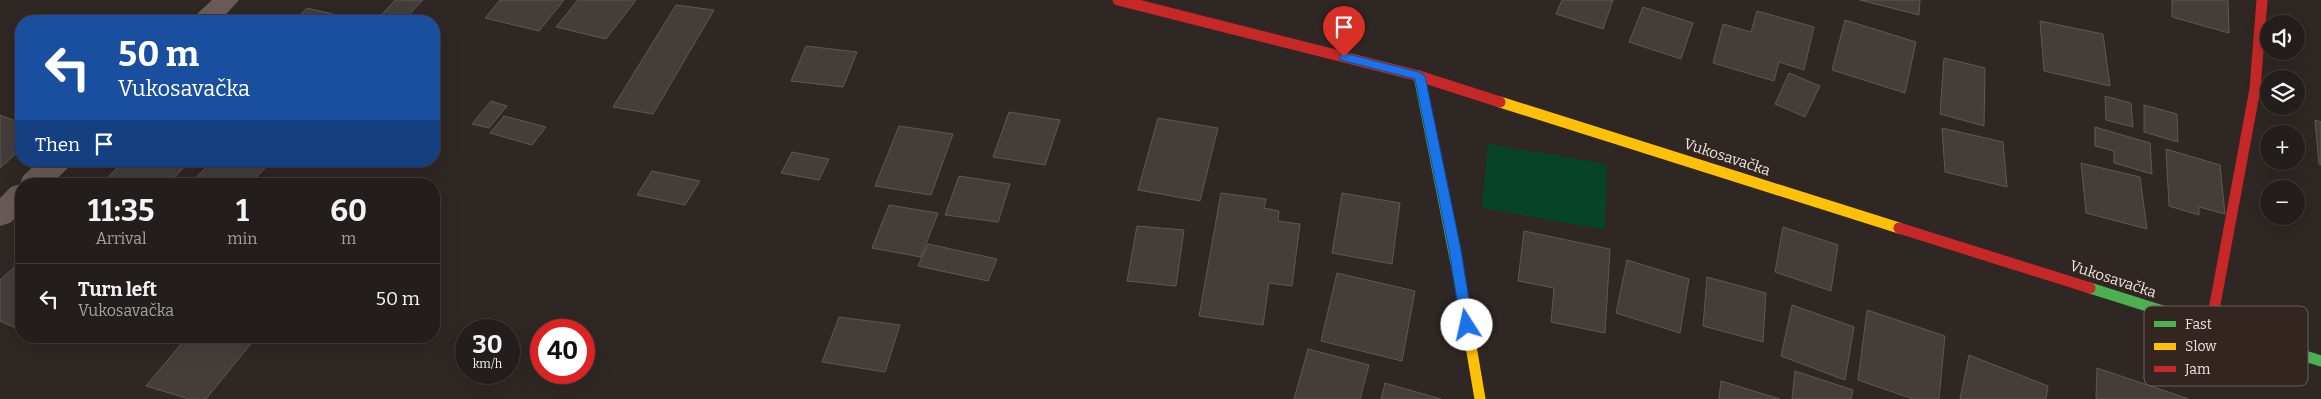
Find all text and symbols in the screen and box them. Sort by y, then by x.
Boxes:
pin [1323,6,1365,57]
icon: arrive [1330,13,1358,41]
map controls [2260,15,2305,225]
button: sound [2260,15,2305,60]
text: 50 m [118,33,199,75]
icon: left [35,35,100,100]
button: layers [2260,70,2305,115]
text: Vukosavačka [118,75,250,102]
button: + [2260,125,2305,170]
icon: arrive [90,130,118,158]
text: Then [35,133,80,156]
street label: Vukosavačka [1681,135,1773,179]
button: − [2260,180,2305,225]
text: 11:35 [88,193,154,229]
text: 1 [236,193,249,229]
text: 60 [330,193,367,229]
text: Arrival [96,229,147,248]
text: min [227,229,258,248]
text: m [341,229,356,248]
street label: Vukosavačka [2067,257,2159,301]
text: Turn left [78,278,157,301]
icon: left [35,285,63,313]
text: 50 m [376,287,420,310]
position arrow [1440,298,1492,350]
text: Vukosavačka [78,301,174,320]
legend [2144,306,2308,386]
text: Fast [2185,316,2212,333]
speed limit sign: 40 [530,319,595,384]
text: 30 [472,330,503,360]
text: Slow [2185,338,2217,355]
text: km/h [473,357,502,371]
text: Jam [2184,361,2211,378]

